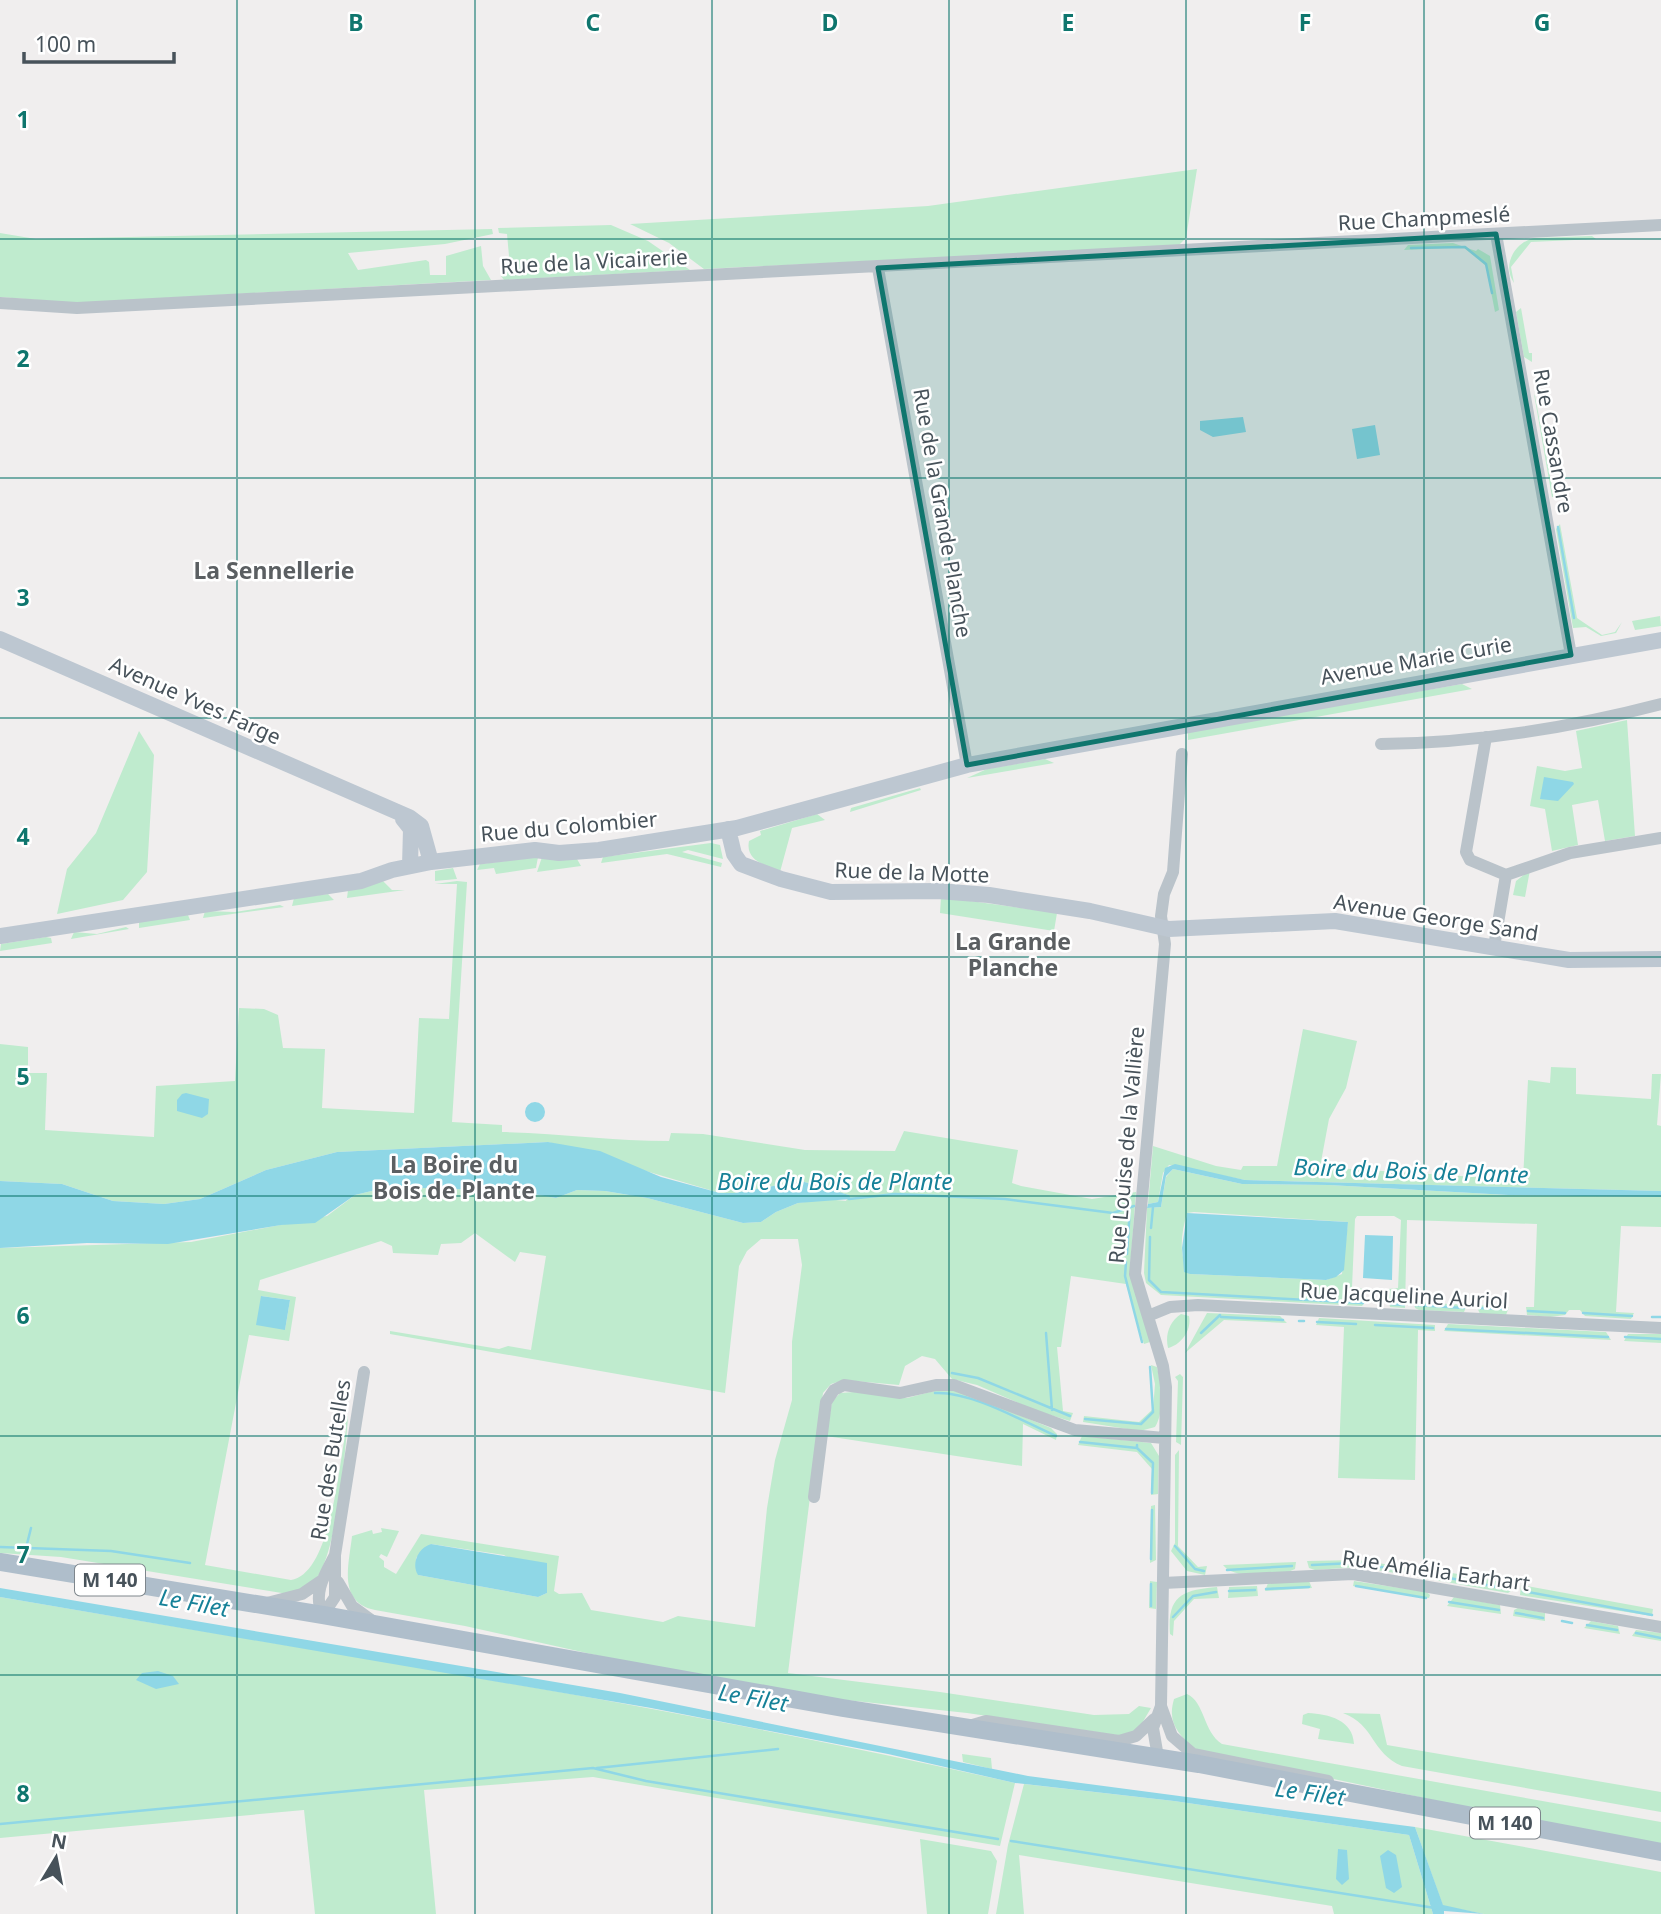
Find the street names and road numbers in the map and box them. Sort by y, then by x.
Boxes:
street label: Rue Champmeslé [1337,200,1511,237]
street label: Rue de la Vicairerie [500,242,688,280]
street label: Rue Cassandre [1527,366,1580,515]
street label: Rue de la Grande Planche [907,386,979,640]
street label: Avenue Marie Curie [1318,629,1514,691]
street label: Avenue Yves Farge [105,650,286,751]
street label: Rue du Colombier [479,804,659,848]
street label: Rue de la Motte [834,855,990,889]
street label: Avenue George Sand [1332,887,1541,947]
street label: Rue Louise de la Vallière [1102,1025,1150,1265]
street label: Rue Jacqueline Auriol [1299,1276,1509,1314]
street label: Rue des Butelles [303,1377,357,1542]
street label: Rue Amélia Earhart [1340,1543,1532,1597]
road number: M 140 [75,1564,145,1596]
road number: M 140 [1470,1808,1540,1839]

